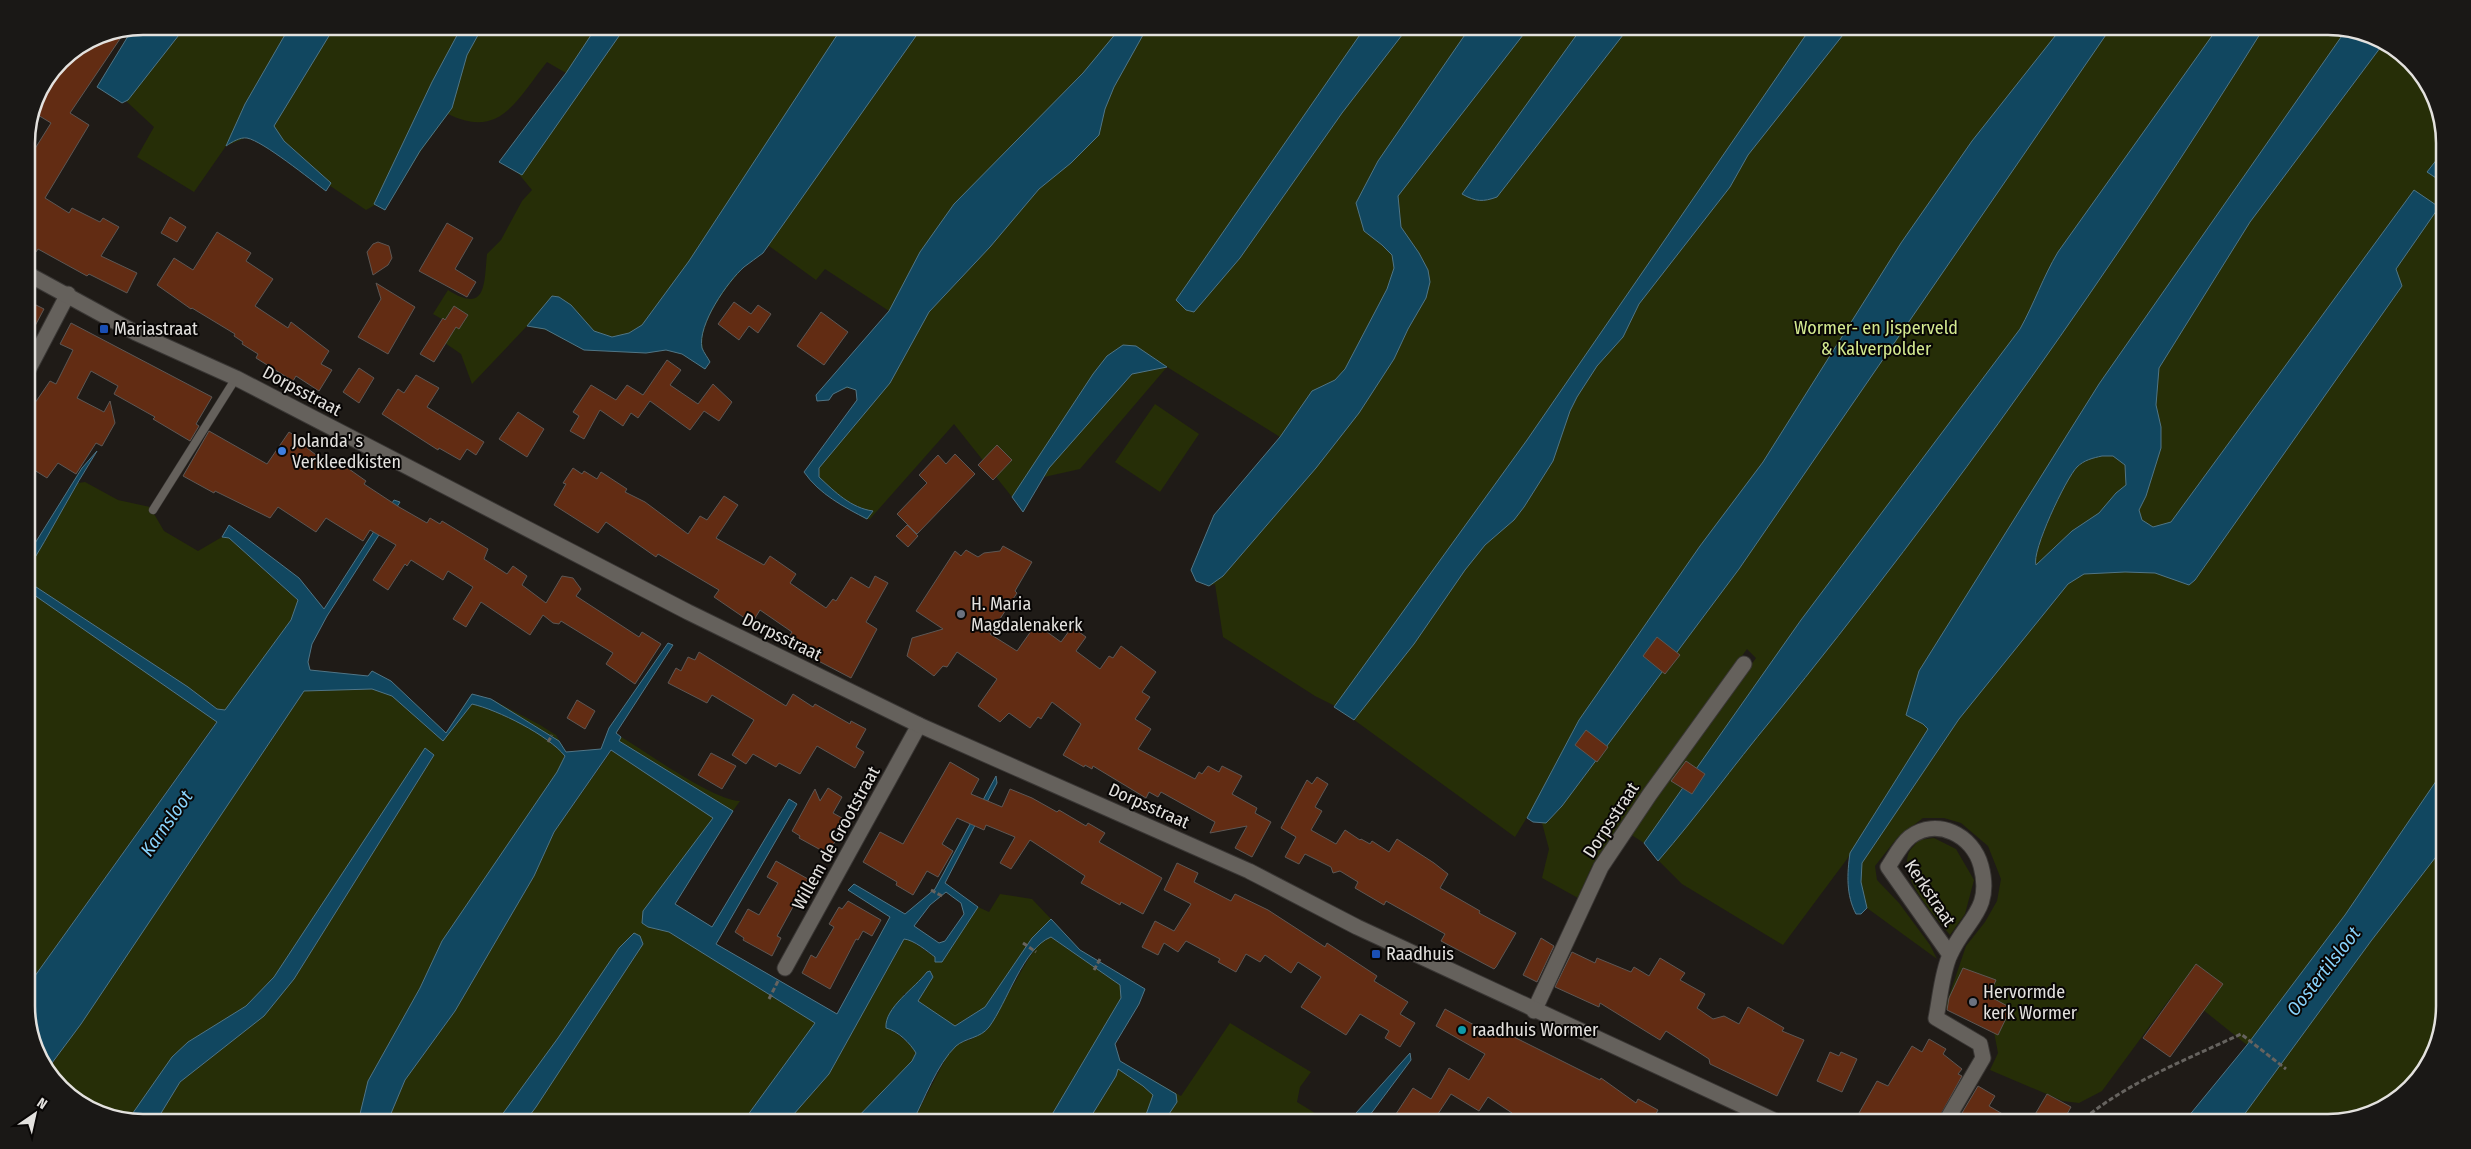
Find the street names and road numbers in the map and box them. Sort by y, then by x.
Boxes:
street label: Dorpsstraat [259,361,345,421]
street label: Dorpsstraat [739,608,826,666]
street label: Willem de Grootstraat [787,762,885,914]
street label: Dorpsstraat [1105,778,1193,834]
street label: Dorpsstraat [1578,778,1644,862]
street label: Kerkstraat [1900,856,1960,931]

